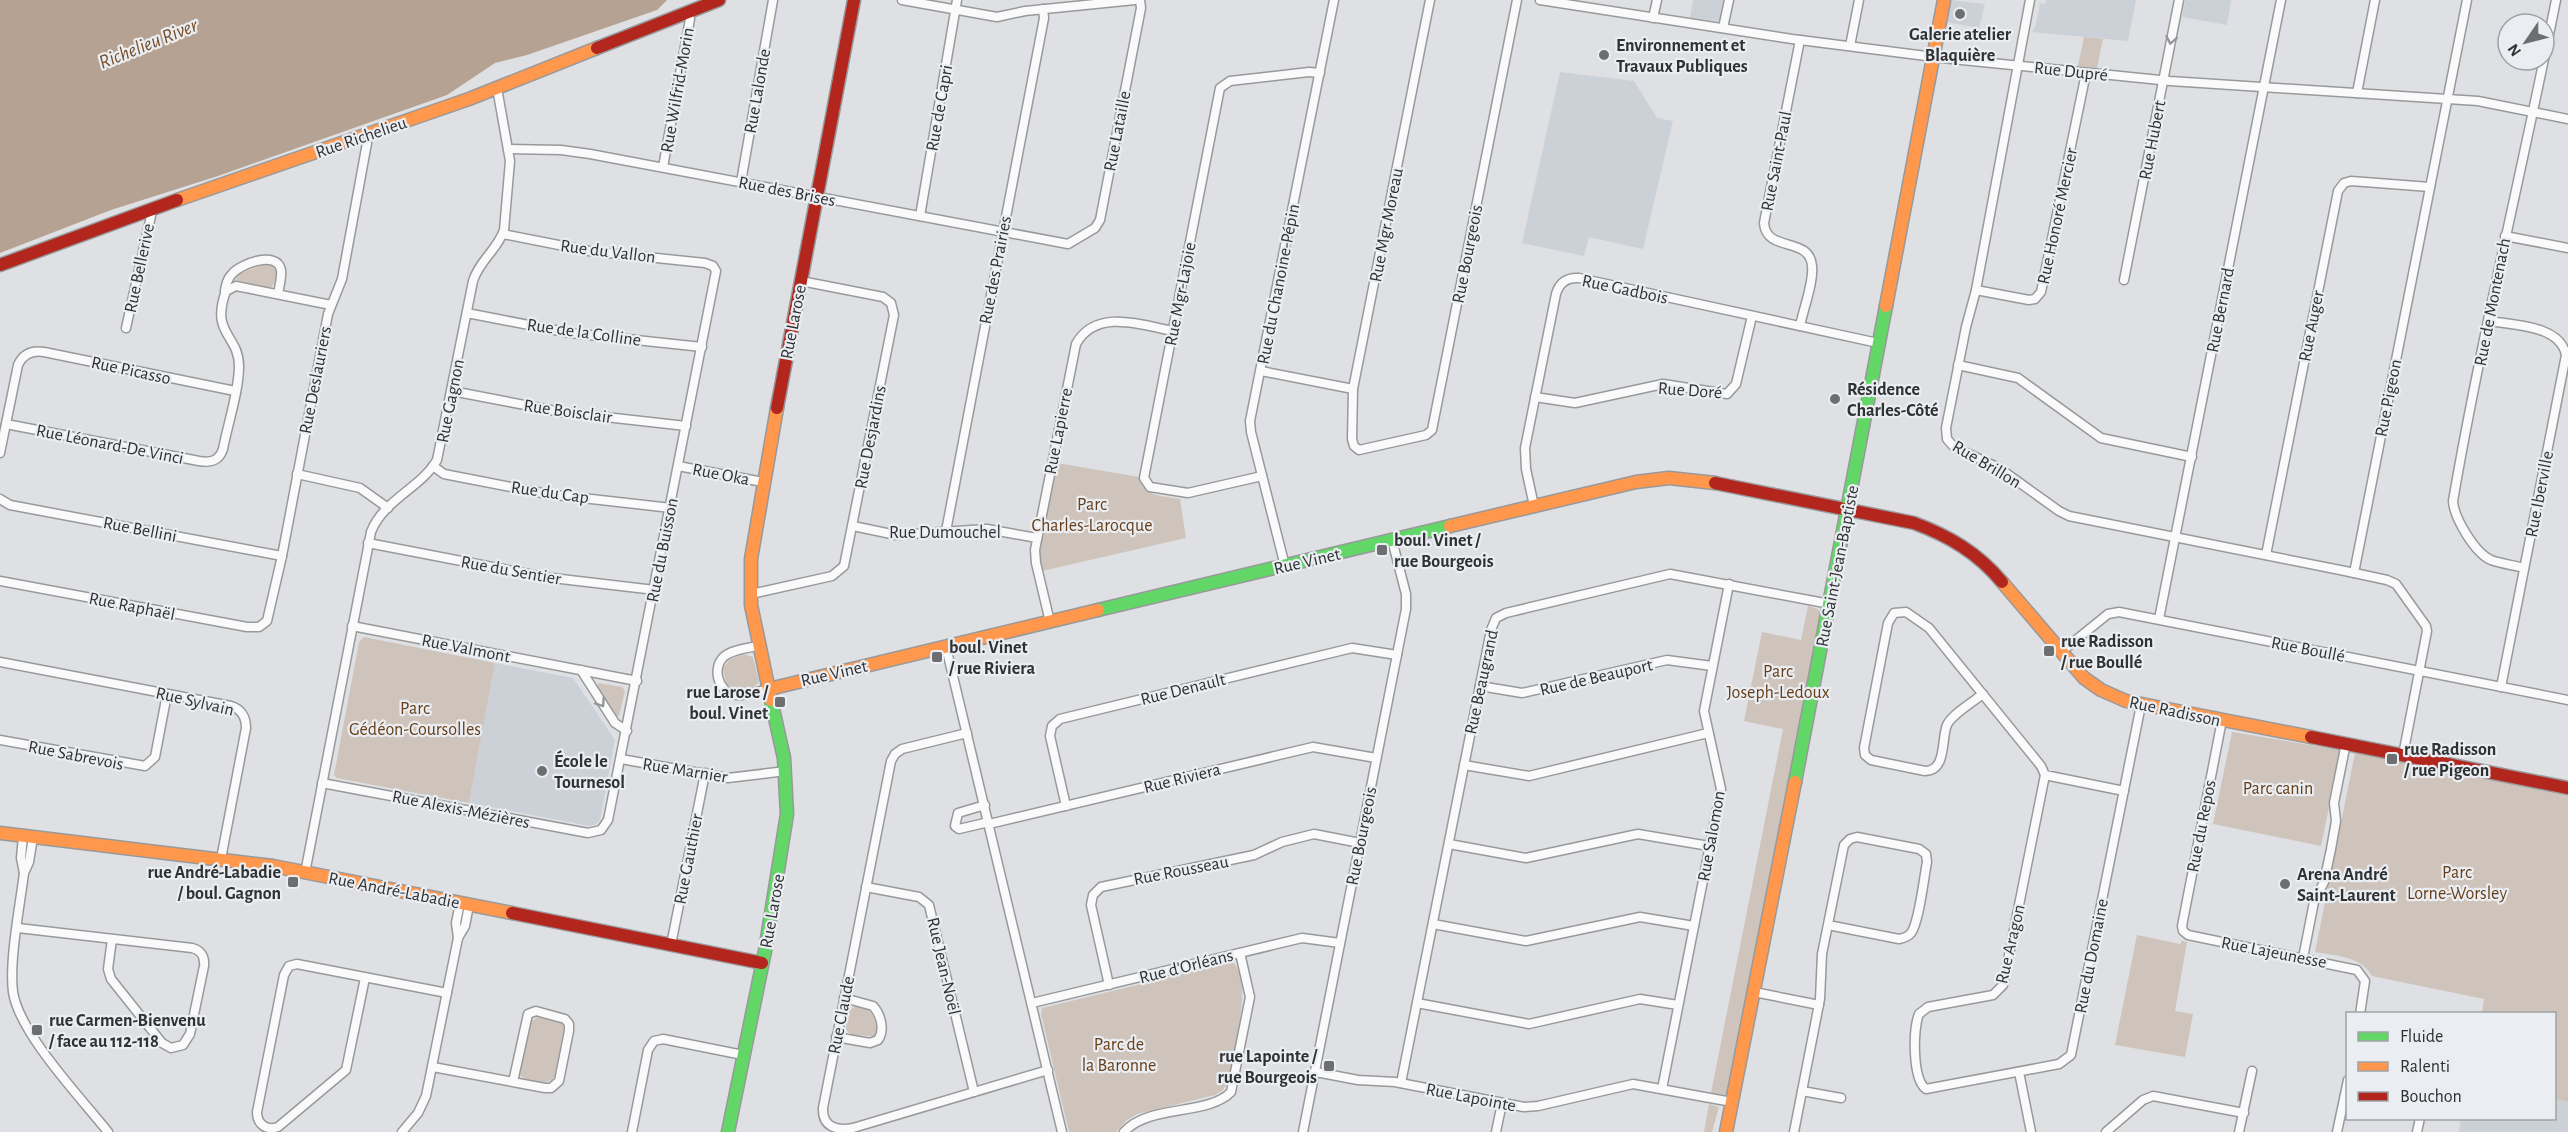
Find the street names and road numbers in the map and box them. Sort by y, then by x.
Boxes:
street label: Rue Wilfrid-Morin [658,26,698,154]
street label: Rue Lalonde [742,47,774,135]
street label: Rue Dupré [2033,59,2109,85]
street label: Rue de Capri [924,64,956,153]
street label: Rue Lataille [1101,89,1135,173]
street label: Rue Hubert [2136,99,2170,181]
street label: Rue Saint-Paul [1758,110,1795,213]
street label: Rue Richelieu [313,114,409,162]
street label: Rue Honoré Mercier [2035,146,2081,286]
street label: Rue Mgr Moreau [1367,167,1407,284]
street label: Rue des Brises [737,174,837,210]
street label: Rue du Chanoine-Pépin [1255,202,1303,366]
street label: Rue Bourgeois [1450,203,1486,305]
street label: Rue des Prairies [977,215,1015,326]
street label: Rue Bellerive [122,222,158,315]
street label: Rue du Vallon [559,237,657,267]
street label: Rue de Montenach [2472,237,2514,368]
street label: Rue Mgr-Lajoie [1162,241,1200,348]
street label: Rue Bernard [2204,266,2238,354]
street label: Rue Gadbois [1580,272,1669,308]
street label: Rue Larose [778,284,810,361]
street label: Rue Auger [2296,289,2328,363]
street label: Rue de la Colline [526,316,642,350]
street label: Rue Deslauriers [297,325,335,436]
street label: Rue Picasso [89,354,172,388]
street label: Rue Gagnon [434,358,468,445]
street label: Rue Pigeon [2373,358,2405,439]
street label: Rue Doré [1657,380,1723,402]
street label: Rue Desjardins [852,384,890,490]
street label: Rue Lapierre [1042,386,1076,476]
street label: Rue Boisclair [522,397,613,427]
street label: Rue Léonard-De Vinci [35,422,185,468]
street label: Rue Brillon [1949,437,2024,492]
street label: Rue Iberville [2523,449,2557,539]
street label: Rue Oka [691,461,751,489]
street label: Rue du Cap [510,479,590,507]
street label: Rue Saint-Jean-Baptiste [1813,484,1862,649]
street label: Rue du Buisson [644,496,682,604]
street label: Rue Bellini [101,514,178,546]
street label: Rue Dumouchel [889,524,1001,542]
street label: Rue Vinet [1272,546,1343,578]
street label: Rue du Sentier [459,553,563,589]
street label: Rue Raphaël [87,590,177,624]
street label: Rue Beaugrand [1462,628,1502,736]
street label: Rue Valmont [420,632,512,666]
street label: Rue Boullé [2269,634,2346,666]
street label: Rue de Beauport [1538,656,1655,700]
street label: Rue Vinet [799,658,870,690]
street label: Rue Denault [1139,671,1228,709]
street label: Rue Sylvain [154,684,236,720]
street label: Rue Radisson [2127,694,2222,730]
street label: Rue Sabrevois [27,738,125,774]
street label: Rue Marnier [641,755,729,787]
street label: Rue Riviera [1142,761,1223,797]
street label: Rue du Repos [2184,778,2220,874]
street label: Rue Bourgeois [1344,785,1380,887]
street label: Rue Alexis-Mézières [390,788,531,832]
street label: Rue Salomon [1695,789,1729,883]
street label: Rue Gauthier [671,812,707,906]
street label: Rue Rousseau [1132,853,1230,889]
street label: Rue André-Labadie [327,869,461,913]
street label: Rue Larose [758,873,788,950]
street label: Rue du Domaine [2072,897,2112,1015]
street label: Rue Aragon [1993,903,2029,986]
street label: Rue Jean-Noël [923,916,963,1017]
street label: Rue Lajeunesse [2220,934,2328,972]
street label: Rue d'Orléans [1137,947,1235,987]
street label: Rue Claude [826,975,858,1056]
street label: Rue Lapointe [1424,1080,1517,1116]

